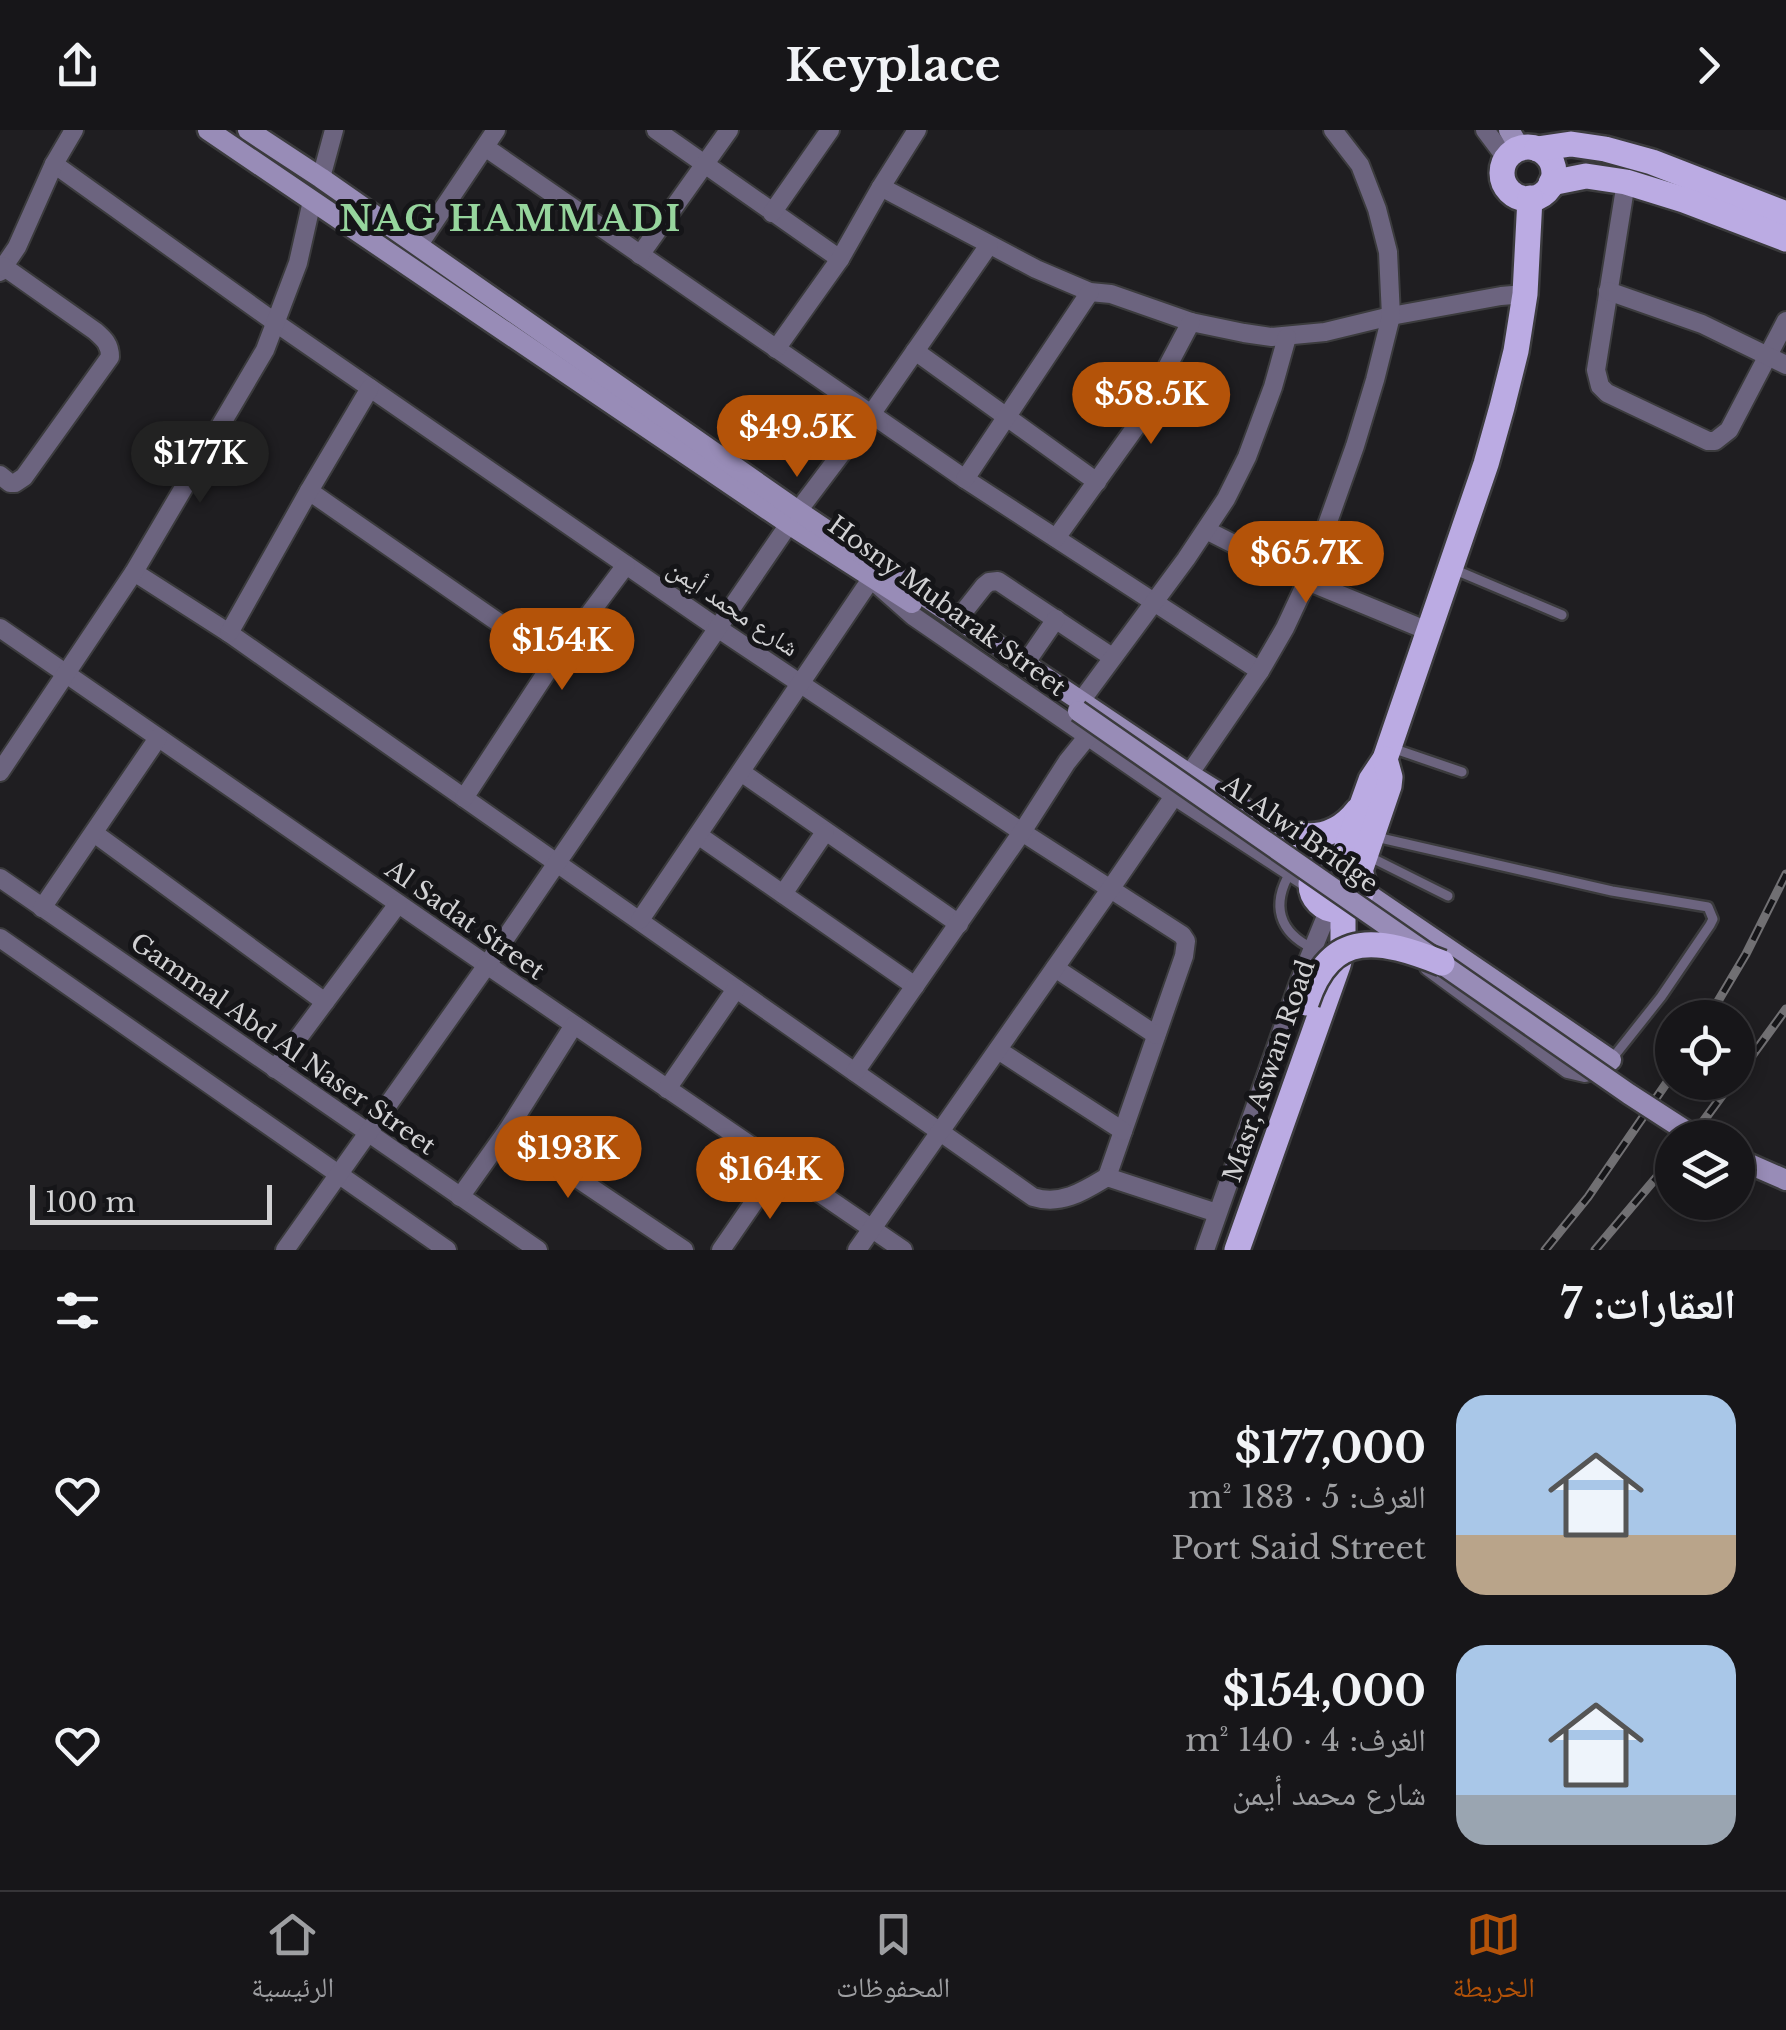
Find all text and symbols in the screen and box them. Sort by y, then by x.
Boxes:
text: Keyplace [785,37,1001,93]
icon: share [50,38,105,93]
icon: forward [1681,38,1736,93]
district label: NAG HAMMADI [339,197,683,240]
pin: $58.5K [1070,362,1232,447]
text: $58.5K [1094,374,1208,414]
pin: $49.5K [716,395,878,480]
text: $49.5K [739,407,855,447]
pin: $177K [130,421,270,506]
text: $177K [153,433,247,473]
street label: Hosny Mubarak Street [822,509,1072,703]
pin: $65.7K [1225,521,1387,606]
text: $65.7K [1250,533,1362,573]
street label: شارع محمد أيمن [662,553,804,663]
pin: $154K [492,608,632,693]
text: $154K [511,620,613,660]
street label: Al Alwi Bridge [1215,768,1384,899]
street label: Al Sadat Street [379,853,551,987]
street label: Gammal Abd Al Naser Street [124,926,442,1162]
street label: Masr, Aswan Road [1216,956,1322,1186]
map controls [1655,1000,1755,1220]
button: locate [1655,1000,1755,1100]
pin: $193K [498,1116,638,1201]
button: layers [1655,1120,1755,1220]
text: $193K [517,1128,619,1168]
pin: $164K [700,1137,840,1222]
text: $164K [718,1149,822,1189]
scale bar [30,1180,272,1224]
text: 100 m [45,1185,136,1220]
text: العقارات: 7 [1560,1278,1736,1330]
icon: filters [50,1283,105,1338]
text: $177,000 [1234,1422,1426,1474]
icon: home [1536,1435,1656,1555]
icon: heart [50,1468,105,1523]
text: الغرف: 5 · 183 m² [1188,1477,1426,1517]
text: Port Said Street [1171,1528,1426,1568]
text: $154,000 [1222,1665,1426,1717]
icon: home [1536,1685,1656,1805]
icon: heart [50,1718,105,1773]
text: الغرف: 4 · 140 m² [1185,1720,1426,1760]
text: شارع محمد أيمن [1232,1774,1426,1814]
tab: الرئيسية [251,1907,334,2015]
tab: المحفوظات [836,1907,950,2015]
tab: الخريطة [1452,1907,1535,2015]

